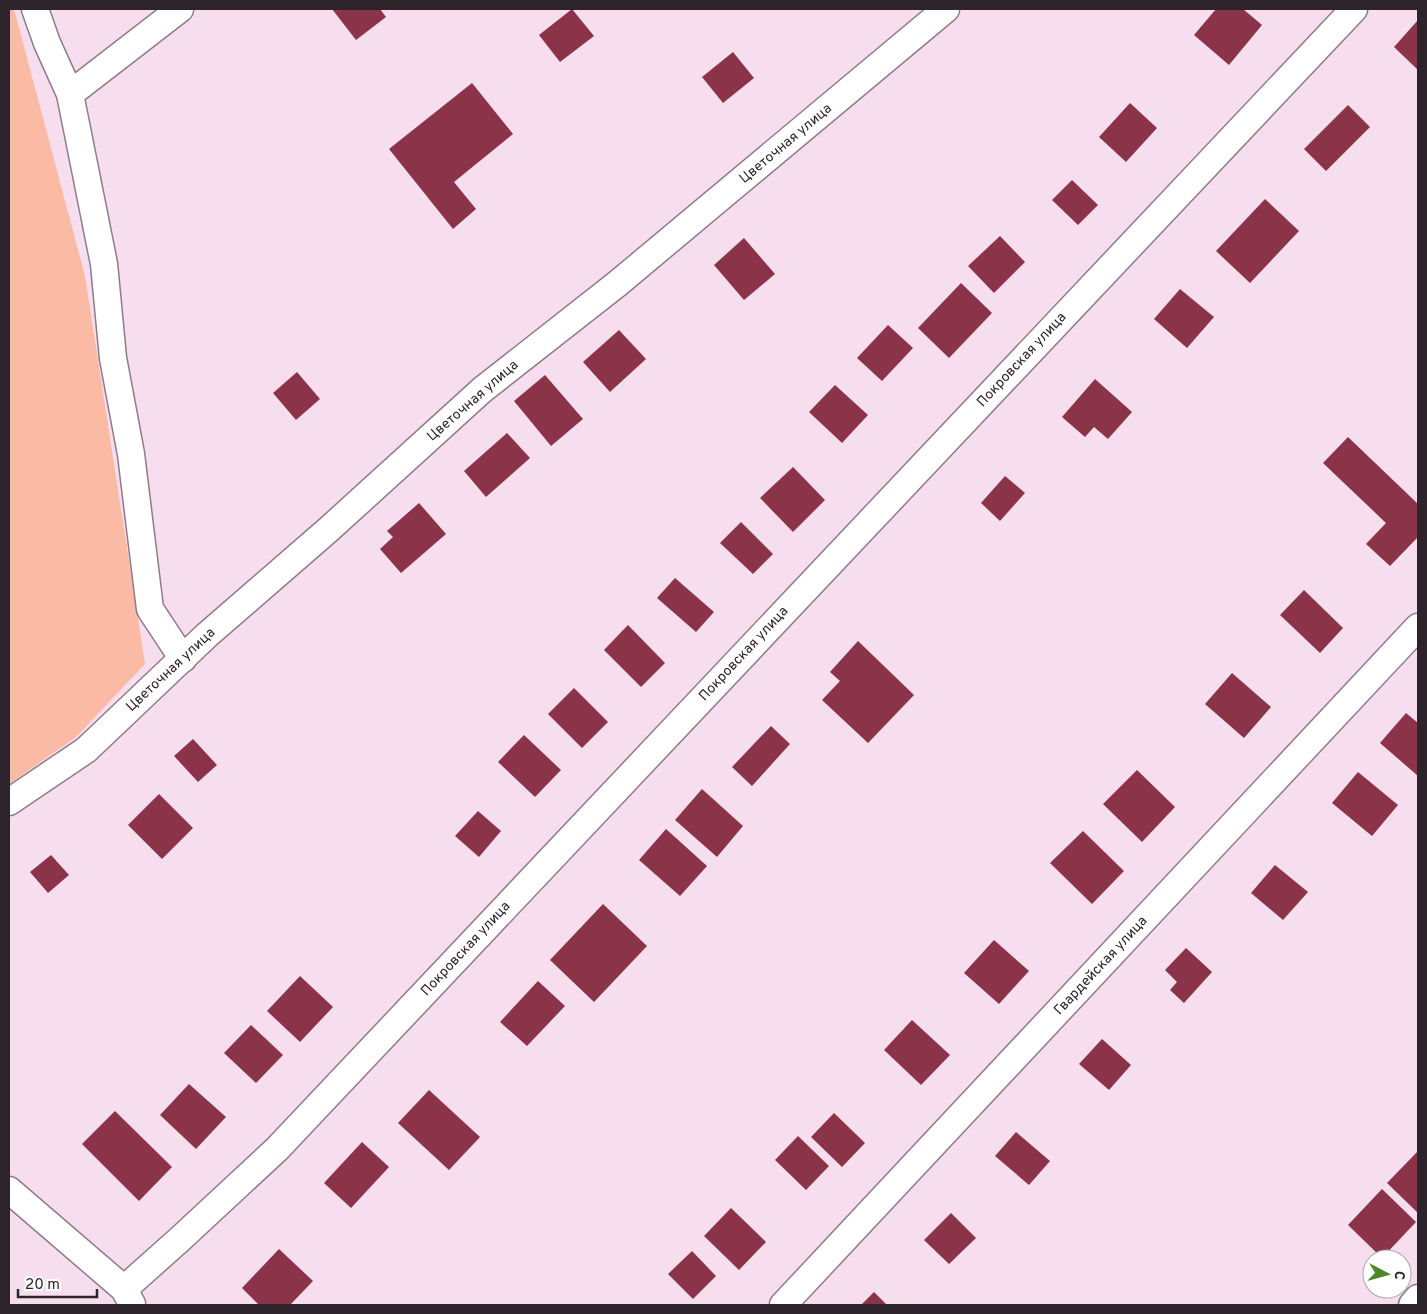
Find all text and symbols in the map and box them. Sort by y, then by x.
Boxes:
street label: Цветочная улица [736,100,836,188]
street label: Покровская улица [974,309,1070,411]
street label: Цветочная улица [424,357,522,445]
street label: Покровская улица [696,603,792,705]
street label: Цветочная улица [123,624,219,716]
street label: Покровская улица [418,898,514,1000]
street label: Гвардейская улица [1051,913,1151,1019]
north arrow [1362,1249,1412,1299]
scale bar [18,1266,96,1298]
text: С [1390,1270,1407,1281]
text: 20 m [25,1276,60,1295]

